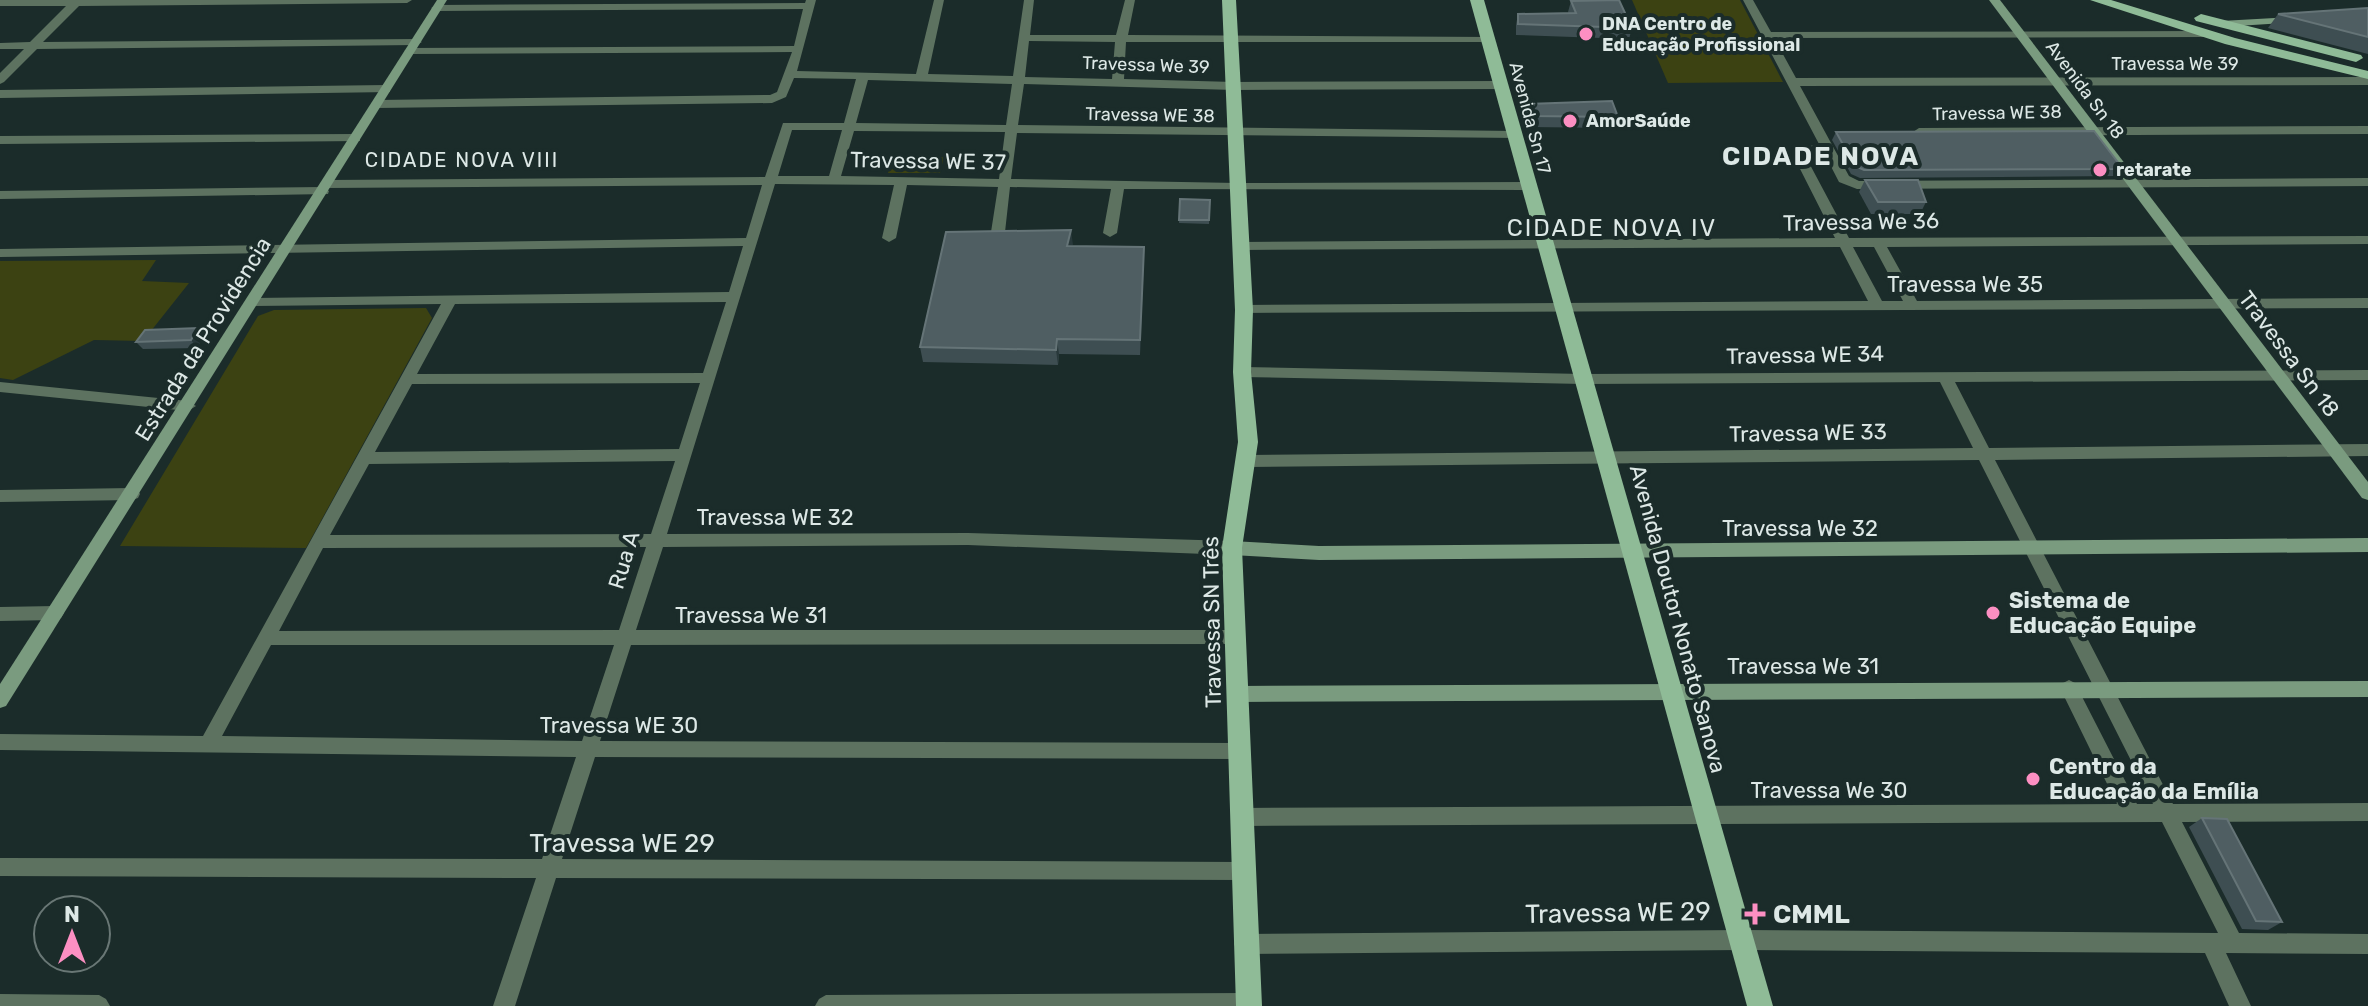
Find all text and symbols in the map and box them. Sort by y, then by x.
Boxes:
place label: DNA Centro de Educação Profissional [1602,13,1800,56]
marker: DNA Centro de Educação Profissional [1577,25,1595,43]
street label: Avenida Sn 18 [2041,37,2129,143]
street label: Travessa We 39 [1082,52,1210,78]
street label: Travessa We 39 [2111,53,2239,75]
street label: Avenida Sn 17 [1504,60,1556,176]
street label: Travessa WE 38 [1932,101,2062,125]
street label: Travessa WE 38 [1085,103,1215,127]
place label: AmorSaúde [1586,110,1691,132]
marker: AmorSaúde [1561,112,1579,130]
district label: CIDADE NOVA [1722,141,1920,172]
street label: Travessa WE 37 [850,146,1006,176]
district label: CIDADE NOVA VIII [365,148,559,172]
place label: retarate [2116,159,2192,181]
marker: retarate [2091,161,2109,179]
street label: Travessa We 36 [1783,207,1939,237]
district label: CIDADE NOVA IV [1507,214,1717,242]
street label: Estrada da Providencia [129,232,277,446]
street label: Travessa We 35 [1887,271,2043,298]
street label: Travessa Sn 18 [2233,286,2345,422]
street label: Travessa WE 34 [1726,340,1884,370]
street label: Travessa WE 33 [1729,418,1887,448]
street label: Avenida Doutor Nonato Sanova [1624,462,1732,776]
street label: Travessa WE 32 [696,504,854,531]
street label: Travessa We 32 [1722,515,1878,542]
street label: Rua A [602,527,646,592]
street label: Travessa SN Três [1197,536,1227,708]
place label: Sistema de Educação Equipe [2009,587,2196,639]
street label: Travessa We 31 [675,602,827,629]
marker: Sistema de Educação Equipe [1984,604,2002,622]
street label: Travessa We 31 [1727,653,1879,680]
street label: Travessa WE 30 [540,712,698,739]
place label: Centro da Educação da Emília [2049,753,2259,805]
marker: Centro da Educação da Emília [2024,770,2042,788]
street label: Travessa We 30 [1751,777,1907,804]
street label: Travessa WE 29 [529,828,715,859]
north arrow [32,894,112,974]
street label: Travessa WE 29 [1525,896,1711,930]
place label: CMML [1773,899,1850,930]
text: N [64,901,80,928]
marker: CMML [1744,903,1766,925]

